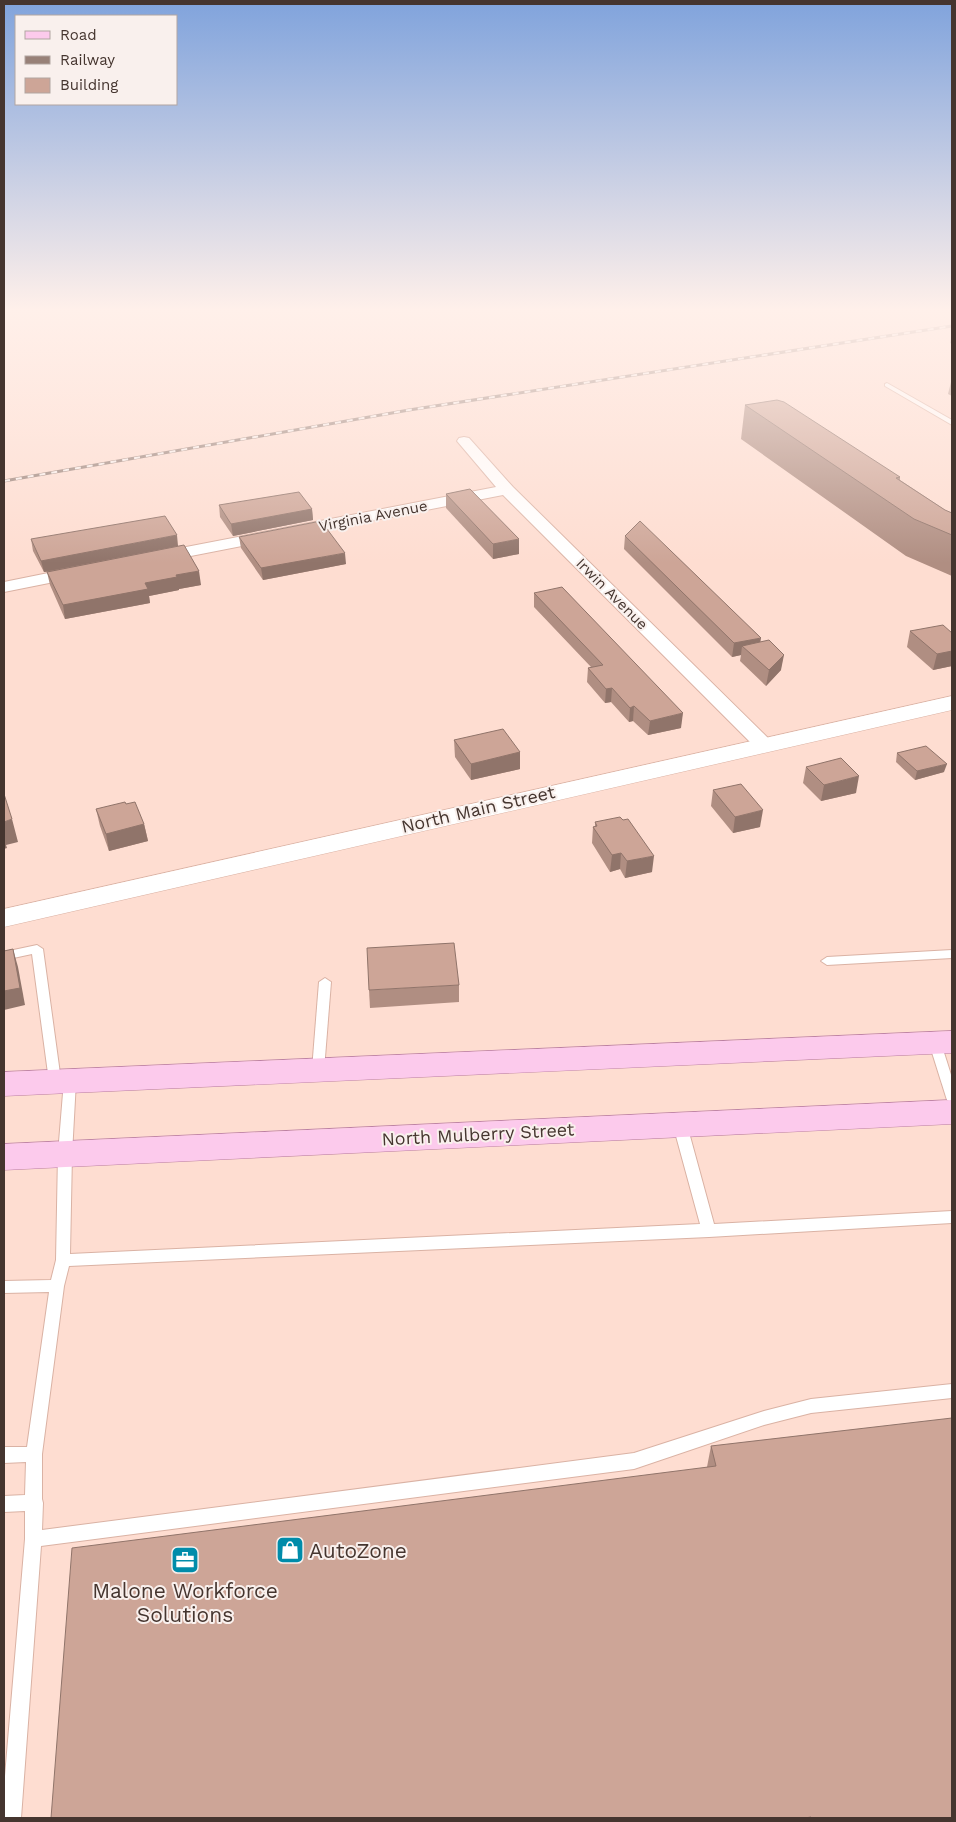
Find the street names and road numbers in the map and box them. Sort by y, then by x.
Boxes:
street label: Virginia Avenue [317,497,429,535]
street label: Irwin Avenue [572,554,652,634]
street label: North Main Street [399,781,557,837]
street label: North Mulberry Street [381,1118,575,1150]

